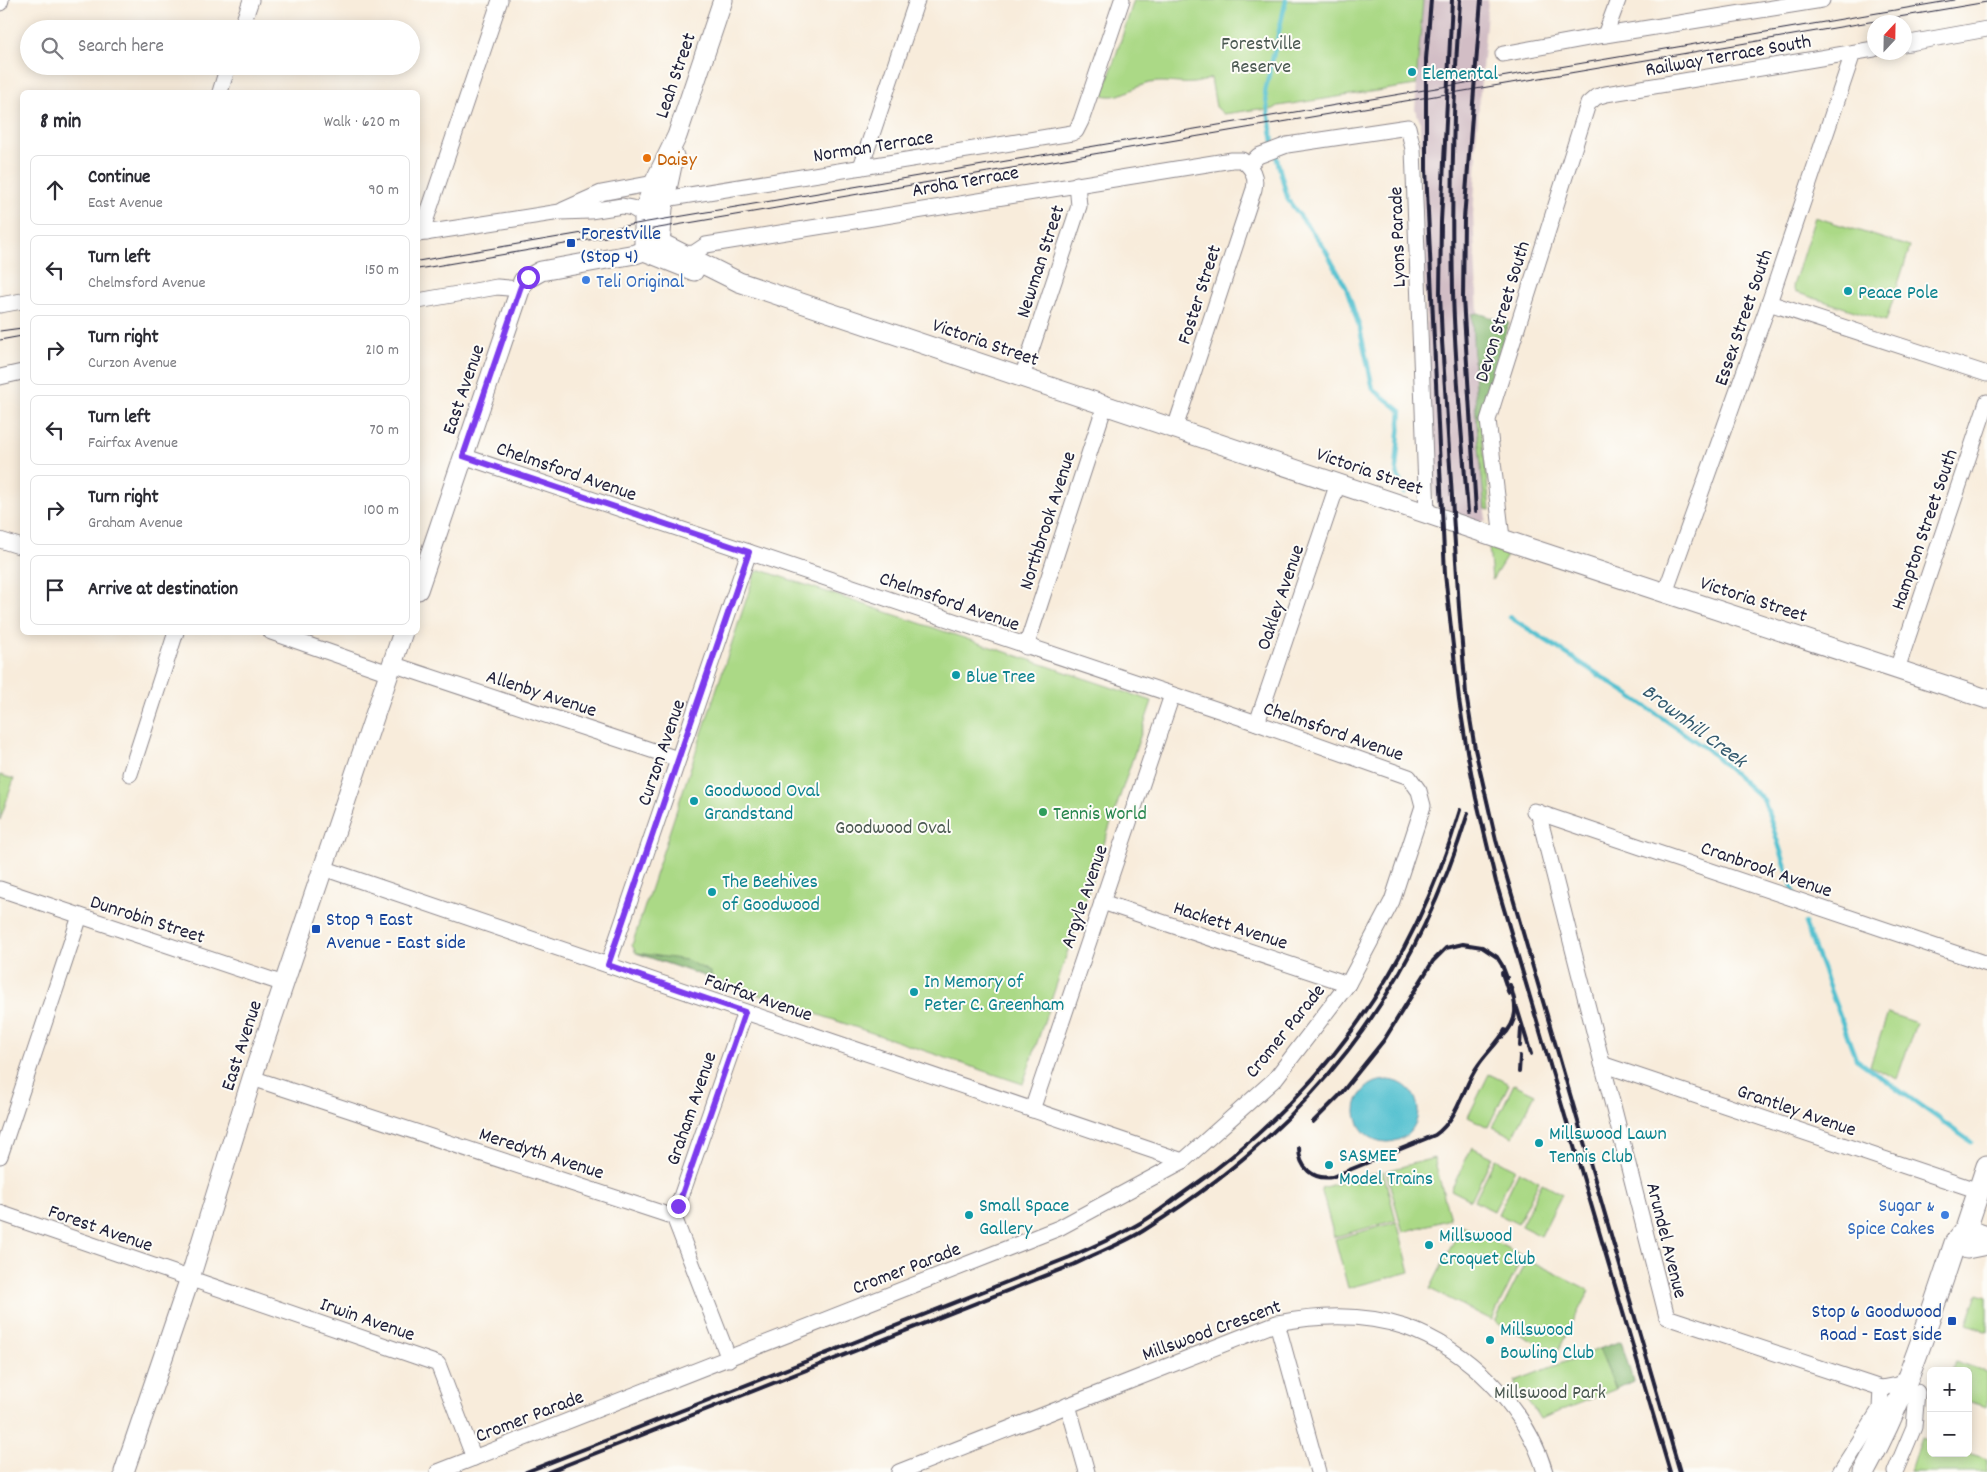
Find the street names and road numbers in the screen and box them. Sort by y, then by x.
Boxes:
street label: Leah Street [649,29,705,122]
street label: Railway Terrace South [1643,29,1814,85]
street label: Norman Terrace [812,125,936,171]
street label: Aroha Terrace [910,160,1021,206]
street label: Lyons Parade [1383,186,1415,288]
street label: Newman Street [1010,202,1073,322]
street label: Devon Street South [1469,238,1539,386]
street label: Foster Street [1172,242,1230,348]
street label: Essex Street South [1708,246,1781,390]
street label: Victoria Street [928,312,1042,375]
street label: East Avenue [436,341,493,439]
street label: Chelmsford Avenue [492,436,640,510]
street label: Victoria Street [1312,441,1426,504]
street label: Hampton Street South [1885,446,1967,614]
street label: Northbrook Avenue [1013,448,1084,594]
street label: Oakley Avenue [1251,541,1313,655]
street label: Chelmsford Avenue [875,566,1023,640]
street label: Victoria Street [1696,570,1810,631]
street label: Allenby Avenue [482,664,600,726]
street label: Curzon Avenue [632,696,694,810]
street label: Chelmsford Avenue [1259,696,1407,770]
street label: Cranbrook Avenue [1697,835,1836,906]
street label: Argyle Avenue [1055,841,1117,953]
street label: Dunrobin Street [86,889,208,953]
street label: Hackett Avenue [1169,895,1291,959]
street label: Fairfax Avenue [700,967,816,1030]
street label: Cromer Parade [1240,979,1333,1085]
street label: East Avenue [215,997,271,1095]
street label: Graham Avenue [660,1048,725,1170]
street label: Grantley Avenue [1733,1078,1860,1145]
street label: Meredyth Avenue [475,1121,607,1188]
street label: Arundel Avenue [1637,1180,1693,1302]
street label: Forest Avenue [44,1199,156,1261]
street label: Cromer Parade [849,1236,966,1303]
street label: Irwin Avenue [316,1292,418,1350]
street label: Millswood Crescent [1139,1294,1285,1370]
street label: Cromer Parade [472,1384,589,1451]

